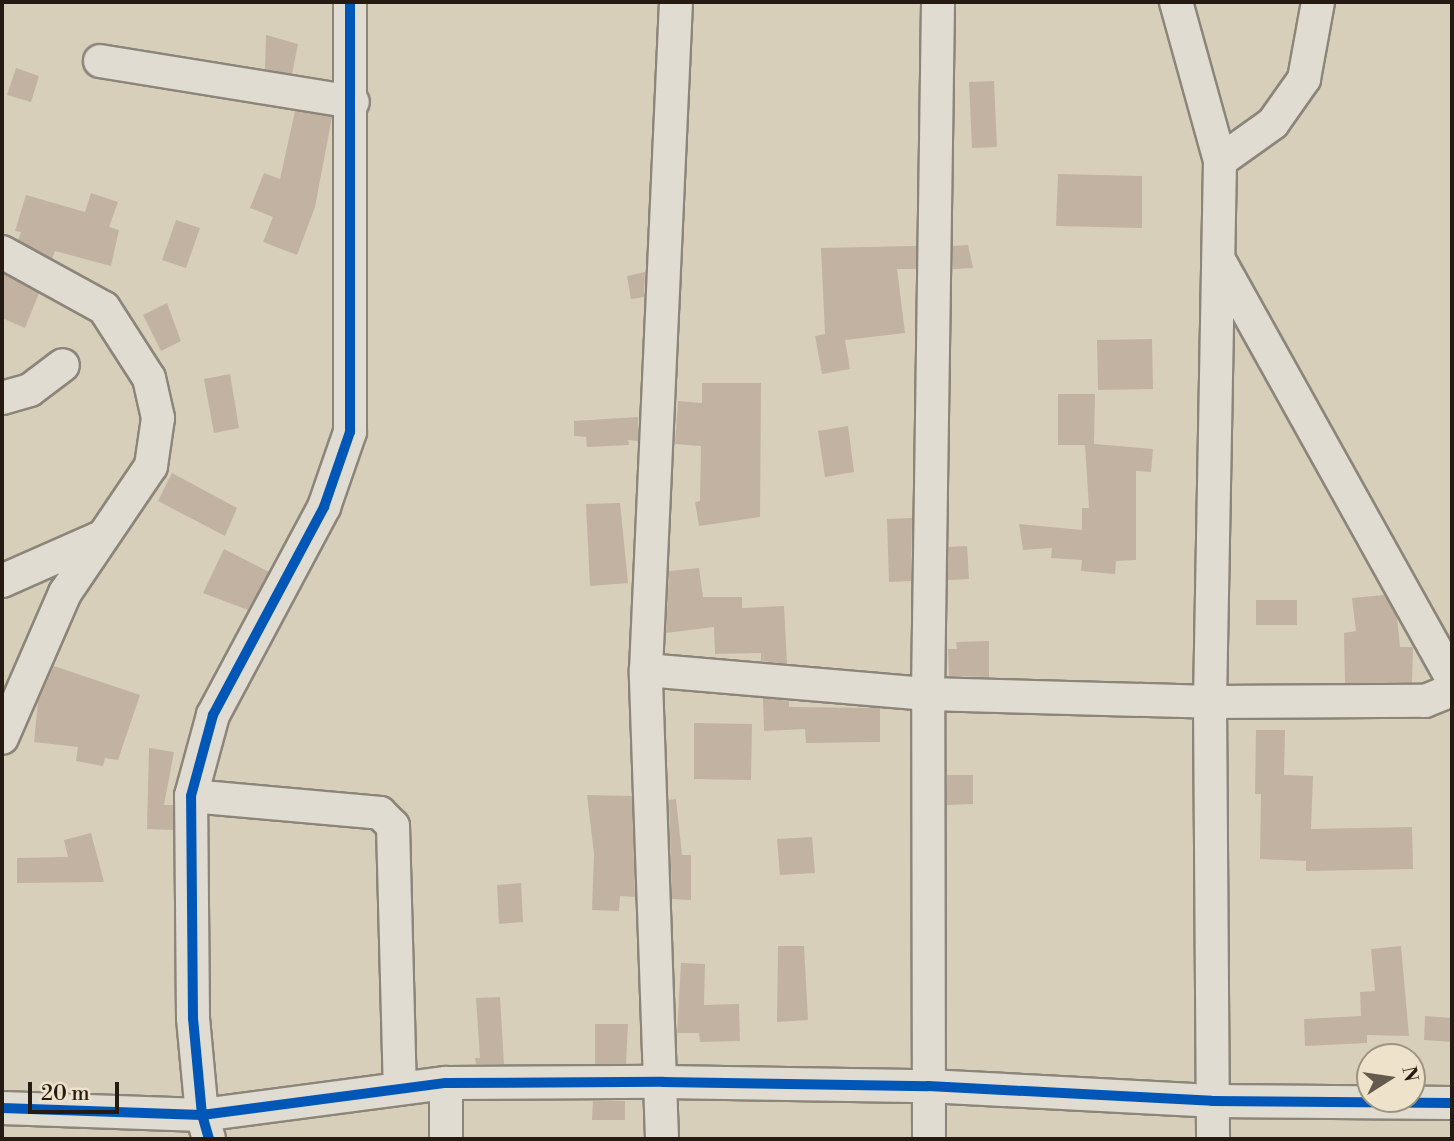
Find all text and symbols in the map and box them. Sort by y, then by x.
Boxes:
north arrow [1356,1043,1426,1113]
text: N [1396,1064,1423,1084]
scale bar [32,1068,122,1112]
text: 20 m [41,1081,90,1107]

